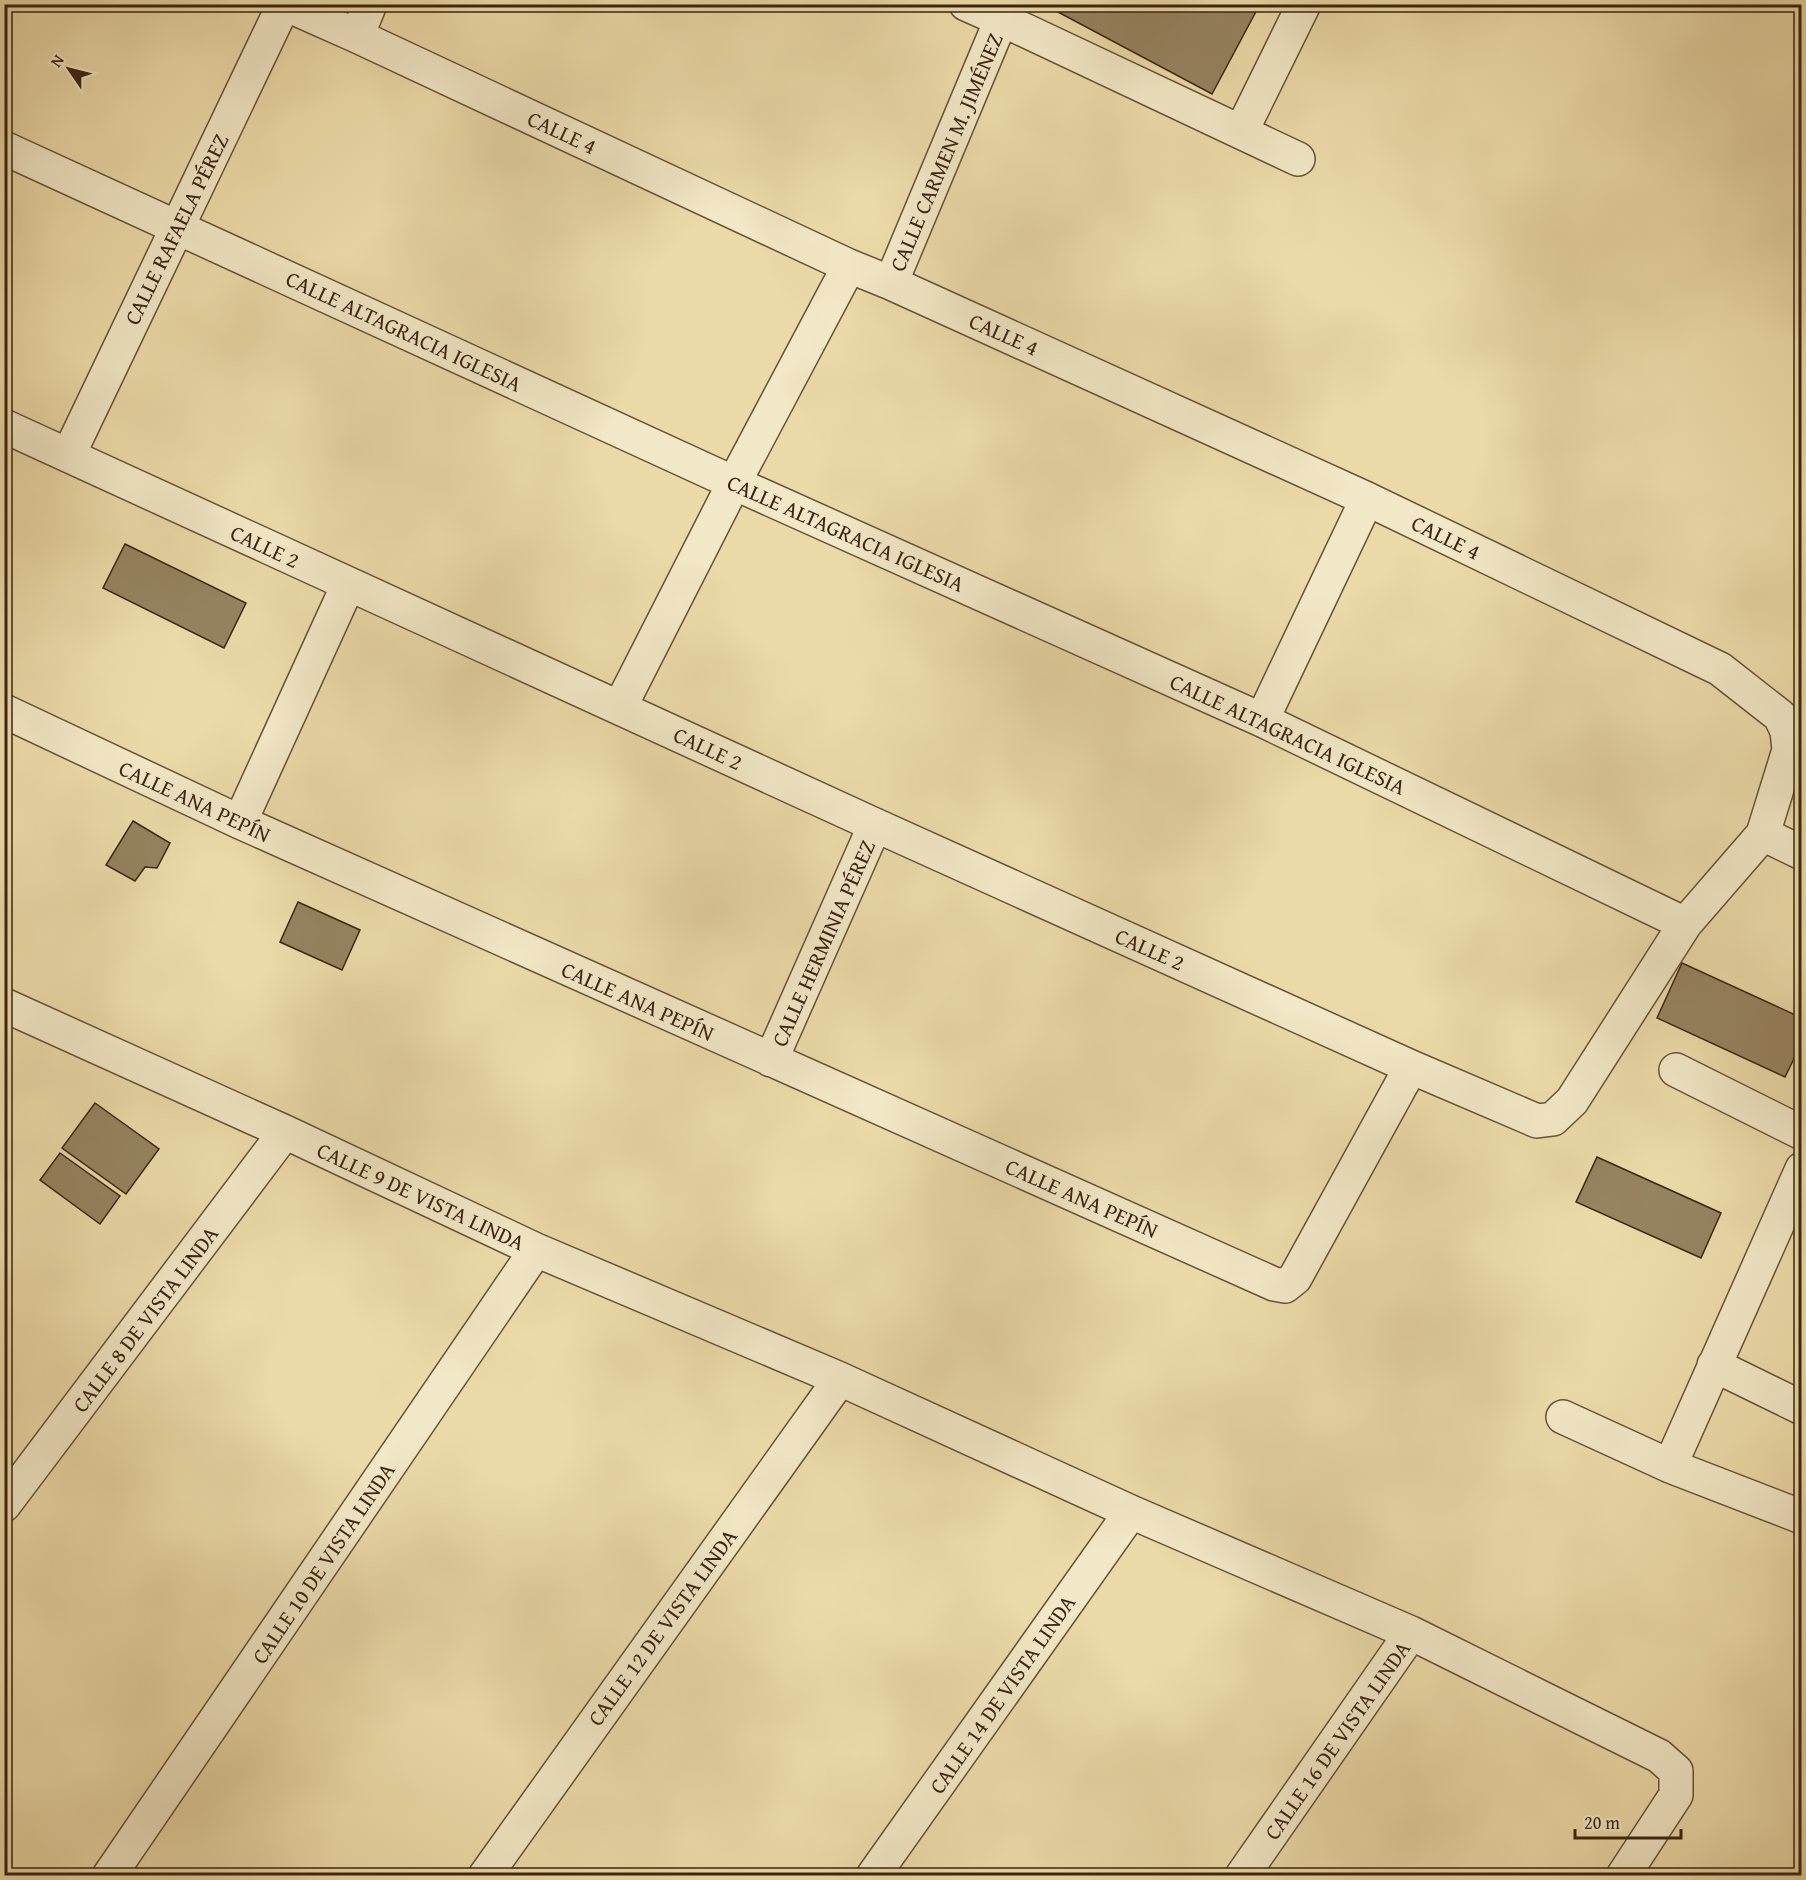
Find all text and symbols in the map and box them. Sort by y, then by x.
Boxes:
street label: CALLE CARMEN M. JIMÉNEZ [881,28,1011,276]
north arrow [39,39,99,99]
text: N [44,49,70,72]
street label: CALLE 4 [522,102,602,162]
street label: CALLE RAFAELA PÉREZ [116,128,236,330]
street label: CALLE ALTAGRACIA IGLESIA [281,262,528,400]
street label: CALLE 4 [964,305,1044,363]
street label: CALLE ALTAGRACIA IGLESIA [722,466,970,600]
street label: CALLE 4 [1406,507,1486,567]
street label: CALLE 2 [225,516,305,576]
street label: CALLE ALTAGRACIA IGLESIA [1165,665,1412,803]
street label: CALLE 2 [668,718,748,778]
street label: CALLE ANA PEPÍN [114,752,276,850]
street label: CALLE HERMINIA PÉREZ [763,835,883,1051]
street label: CALLE 2 [1110,920,1190,978]
street label: CALLE ANA PEPÍN [557,953,719,1049]
street label: CALLE 9 DE VISTA LINDA [312,1134,531,1259]
street label: CALLE ANA PEPÍN [1001,1150,1163,1246]
street label: CALLE 8 DE VISTA LINDA [64,1219,226,1419]
street label: CALLE 10 DE VISTA LINDA [244,1455,403,1670]
street label: CALLE 12 DE VISTA LINDA [580,1521,745,1732]
street label: CALLE 14 DE VISTA LINDA [921,1587,1083,1800]
street label: CALLE 16 DE VISTA LINDA [1256,1633,1418,1846]
scale bar [1575,1802,1682,1840]
text: 20 m [1584,1809,1620,1836]

